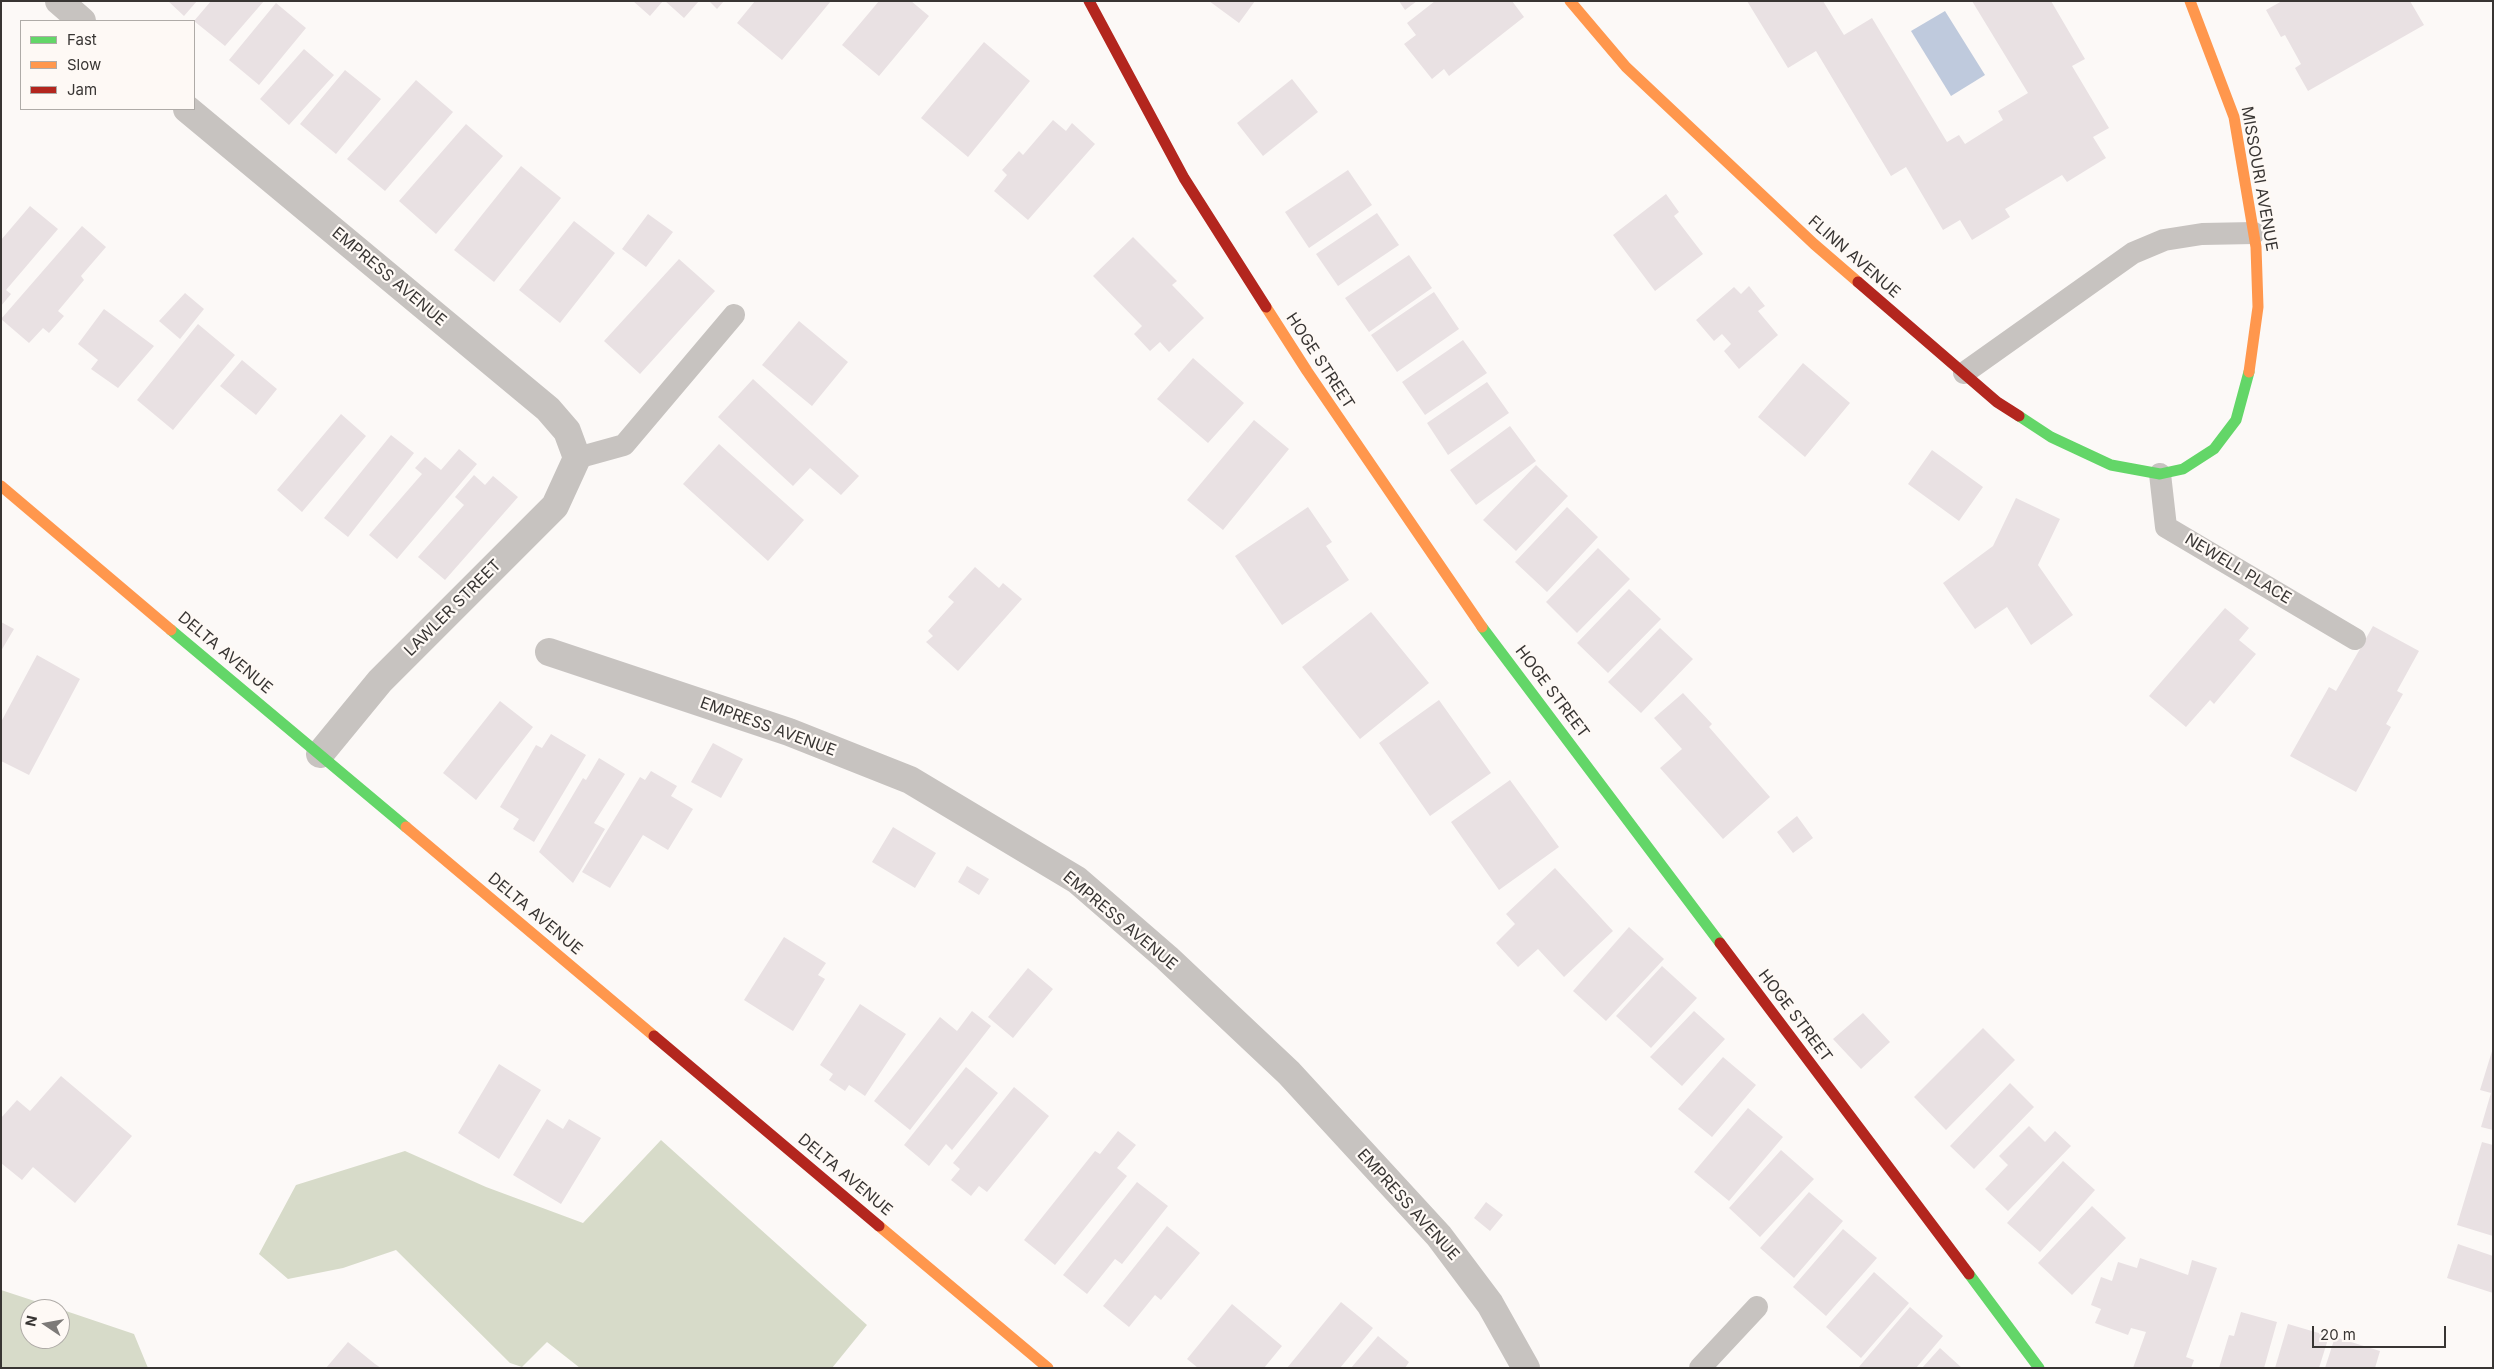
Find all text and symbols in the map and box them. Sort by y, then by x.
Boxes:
legend [20,20,195,110]
text: Fast [67,30,97,49]
text: Slow [67,55,101,74]
text: Jam [67,80,97,99]
street label: MISSOURI AVENUE [2237,105,2281,253]
street label: FLINN AVENUE [1804,212,1904,302]
street label: EMPRESS AVENUE [328,224,450,330]
street label: HOGE STREET [1282,309,1358,413]
street label: NEWELL PLACE [2181,530,2295,608]
street label: LAWLER STREET [401,556,505,660]
street label: DELTA AVENUE [174,608,276,698]
street label: HOGE STREET [1511,642,1593,742]
street label: EMPRESS AVENUE [697,693,839,761]
street label: EMPRESS AVENUE [1059,868,1181,974]
street label: DELTA AVENUE [484,869,586,959]
street label: HOGE STREET [1754,966,1836,1066]
street label: DELTA AVENUE [794,1130,896,1220]
street label: EMPRESS AVENUE [1353,1145,1463,1265]
north arrow [20,1299,70,1349]
text: N [21,1314,40,1328]
scale bar [2314,1316,2448,1348]
text: 20 m [2320,1325,2356,1344]

